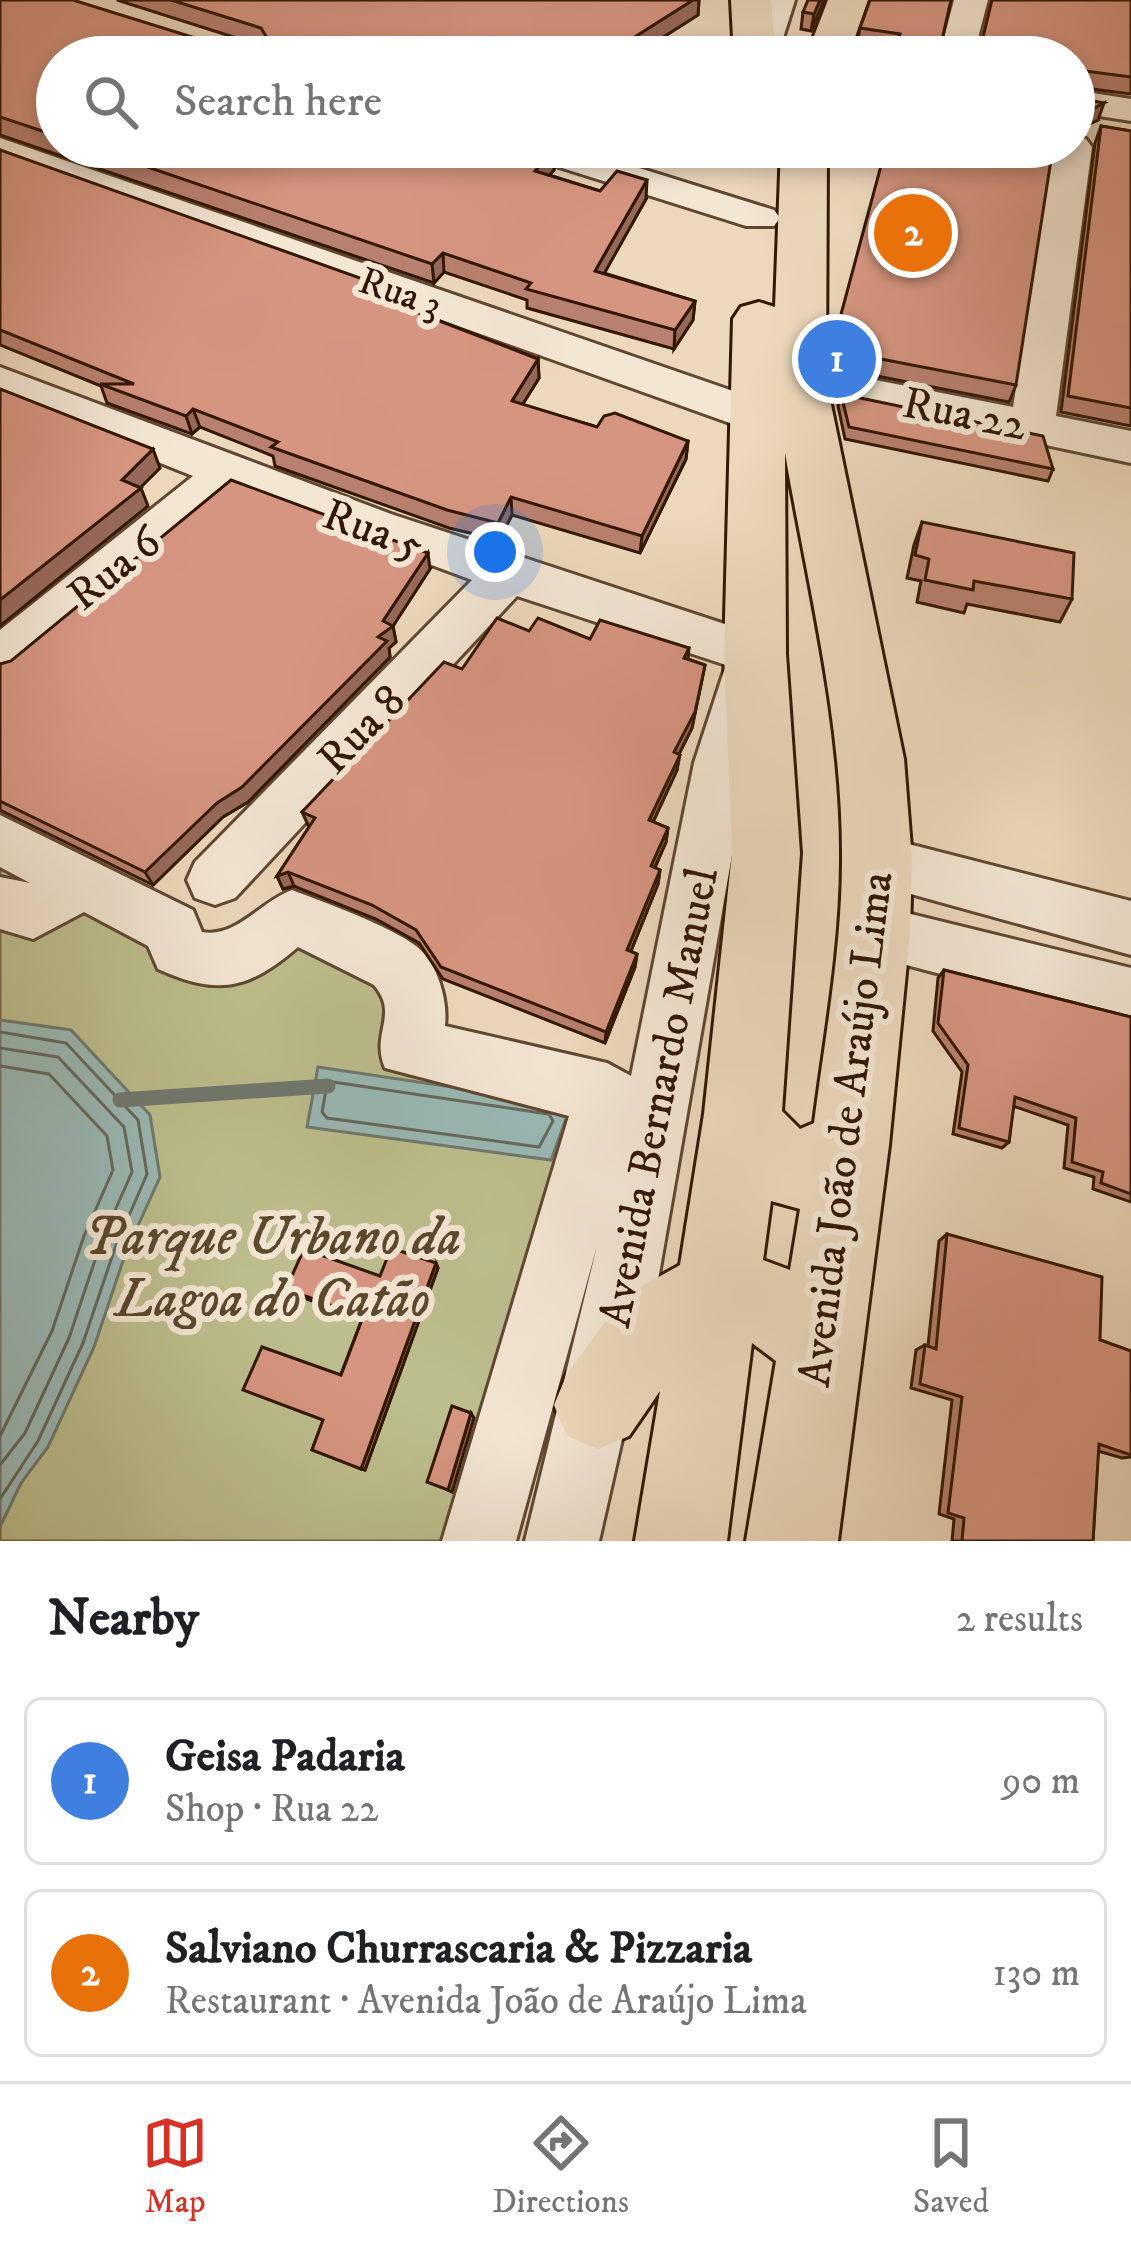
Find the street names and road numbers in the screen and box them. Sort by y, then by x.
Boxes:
street label: Rua 3 [352,256,448,330]
street label: Rua 22 [898,376,1031,454]
street label: Rua 5 [315,487,431,575]
street label: Rua 6 [57,514,174,624]
street label: Rua 8 [306,674,418,787]
street label: Avenida Bernardo Manuel [588,863,732,1332]
street label: Avenida João de Araújo Lima [788,869,906,1390]

